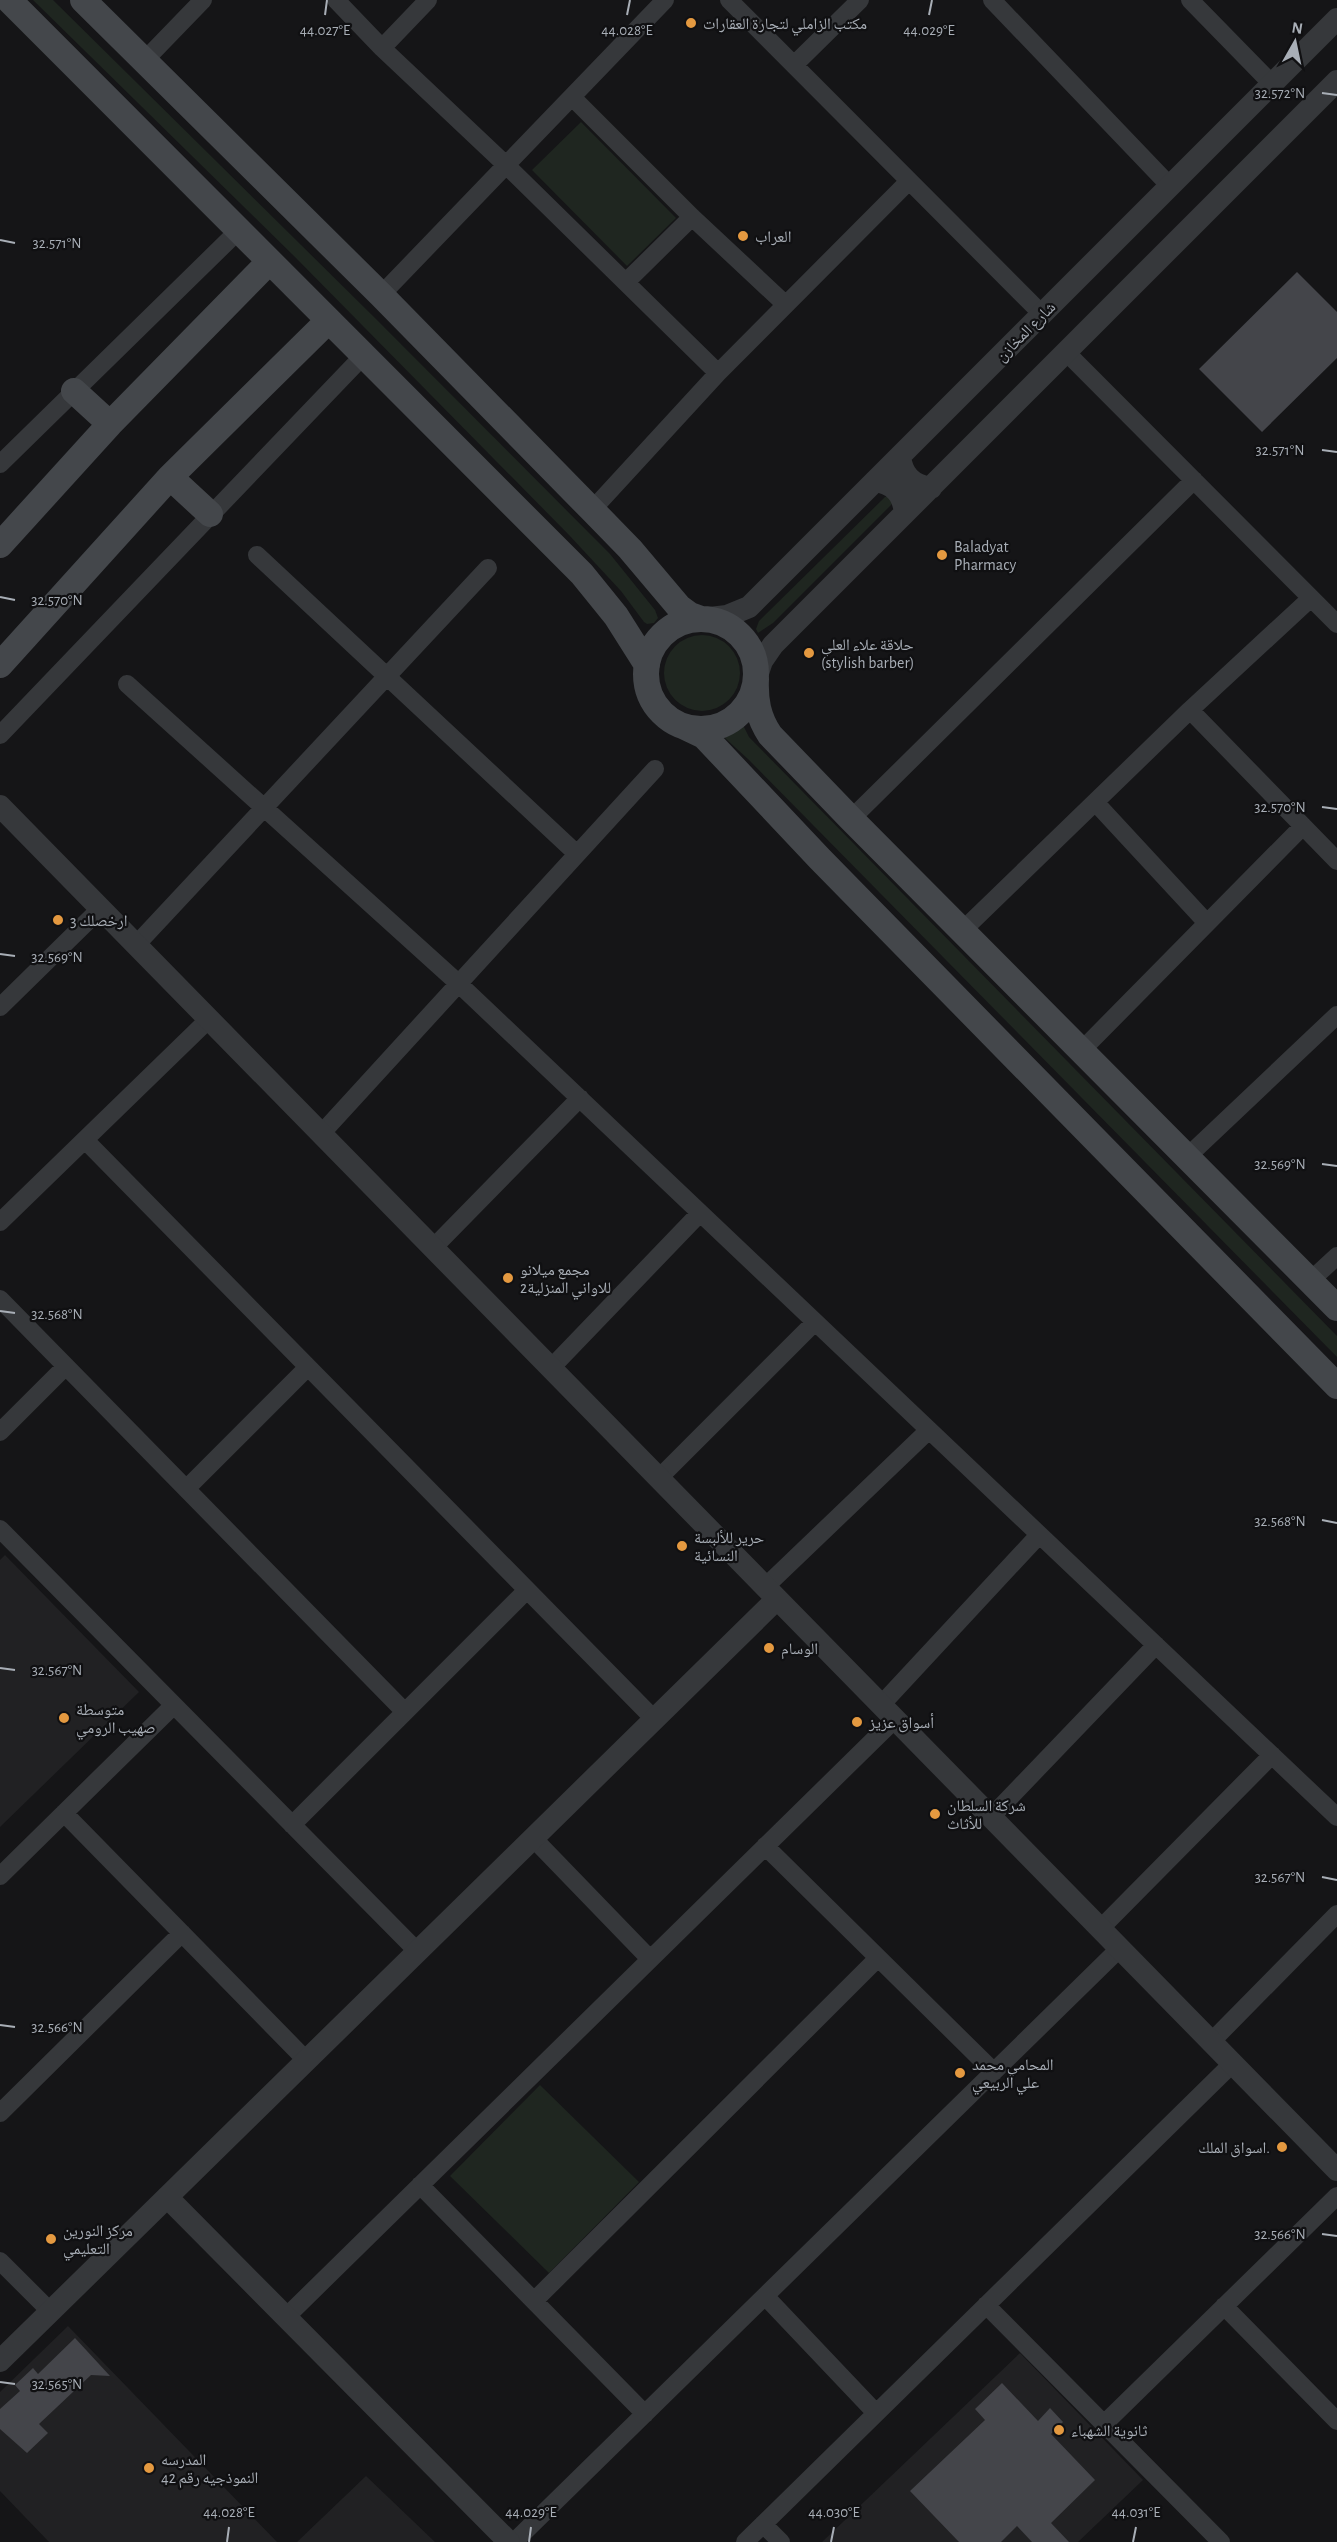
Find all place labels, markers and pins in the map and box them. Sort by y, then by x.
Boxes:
marker: مكتب الزاملي لتجارة العقارات [684,16,698,30]
place label: مكتب الزاملي لتجارة العقارات [703,16,867,36]
marker: العراب [736,229,750,243]
place label: العراب [755,229,791,246]
place label: Baladyat Pharmacy [954,539,1016,574]
marker: Baladyat Pharmacy [935,548,949,562]
place label: حلاقة علاء العلي (stylish barber) [821,637,914,672]
marker: حلاقة علاء العلي (stylish barber) [802,646,816,660]
marker: ارخصلك 3 [51,913,65,927]
place label: ارخصلك 3 [70,913,128,930]
place label: مجمع ميلانو للاواني المنزلية2 [520,1262,611,1300]
marker: مجمع ميلانو للاواني المنزلية2 [501,1271,515,1285]
place label: حرير للألبسة النسائية [694,1530,764,1564]
marker: حرير للألبسة النسائية [675,1539,689,1553]
marker: الوسام [762,1641,776,1655]
place label: الوسام [781,1641,818,1659]
place label: متوسطة صهيب الرومي [76,1702,156,1740]
marker: متوسطة صهيب الرومي [57,1711,71,1725]
place label: أسواق عزيز [868,1713,934,1733]
marker: أسواق عزيز [850,1715,864,1729]
place label: شركة السلطان للأثاث [947,1798,1026,1832]
marker: شركة السلطان للأثاث [928,1807,942,1821]
place label: المحامي محمد علي الربيعي [972,2057,1054,2095]
marker: المحامي محمد علي الربيعي [953,2066,967,2080]
place label: اسواق الملك. [1198,2140,1270,2158]
marker: اسواق الملك. [1275,2140,1289,2154]
place label: مركز النورين التعليمي [63,2223,133,2261]
marker: مركز النورين التعليمي [44,2232,58,2246]
marker: ثانوية الشهباء [1052,2423,1066,2437]
place label: ثانوية الشهباء [1071,2423,1148,2440]
place label: المدرسه النموذجيه رقم 42 [161,2452,258,2488]
marker: المدرسه النموذجيه رقم 42 [142,2461,156,2475]

